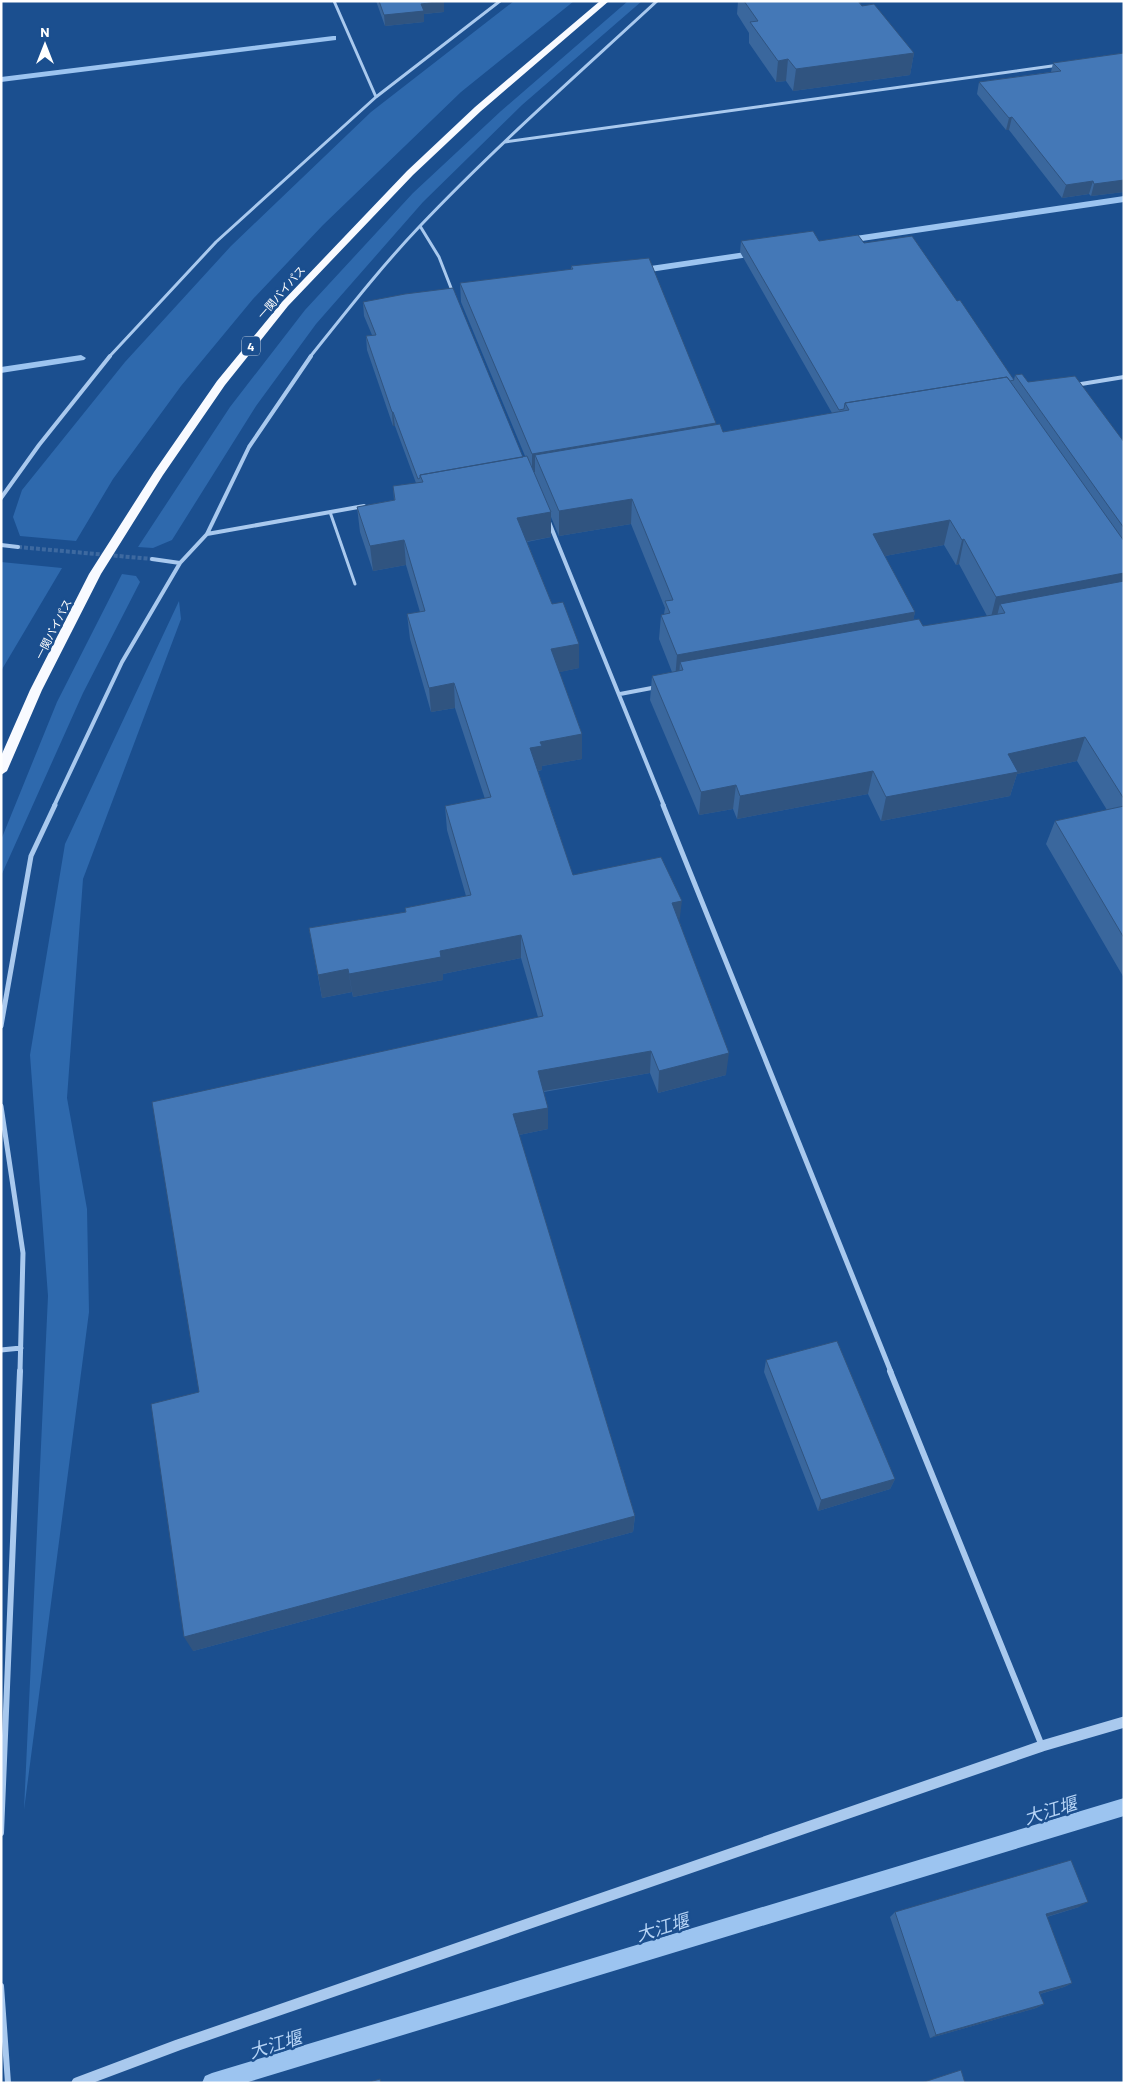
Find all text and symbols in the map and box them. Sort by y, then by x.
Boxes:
north arrow [20,20,70,70]
text: N [40,23,50,40]
street label: 一関バイパス [255,263,307,321]
road number: 4 [242,336,260,356]
street label: 一関バイパス [32,597,74,661]
water label: 大江堰 [1021,1791,1082,1828]
water label: 大江堰 [633,1908,694,1945]
water label: 大江堰 [246,2025,307,2062]

